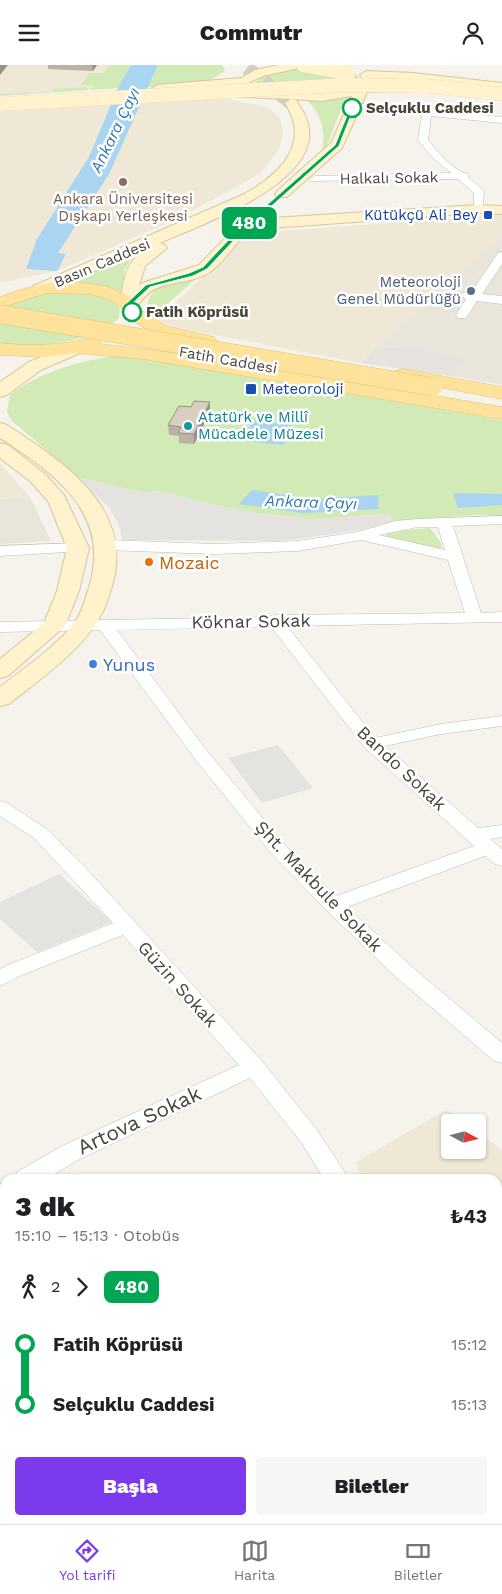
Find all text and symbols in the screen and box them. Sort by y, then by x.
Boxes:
icon: menu [15,19,43,47]
icon: person [459,19,487,47]
text: Commutr [200,20,302,45]
water label: Ankara Çayı [86,84,144,176]
marker: Selçuklu Caddesi [342,98,362,118]
place label: Selçuklu Caddesi [366,99,494,117]
street label: Halkalı Sokak [340,168,439,188]
marker: Ankara Üniversitesi Dışkapı Yerleşkesi [117,176,129,188]
place label: Ankara Üniversitesi Dışkapı Yerleşkesi [53,190,193,225]
place label: Kütükçü Ali Bey [364,206,478,224]
line badge: 480 [220,207,278,239]
marker: Kütükçü Ali Bey [482,209,494,221]
text: 480 [232,212,266,233]
street label: Basın Caddesi [51,235,153,291]
place label: Meteoroloji Genel Müdürlüğü [337,273,461,308]
marker: Meteoroloji Genel Müdürlüğü [465,285,477,297]
marker: Fatih Köprüsü [122,302,142,322]
place label: Fatih Köprüsü [146,303,249,321]
street label: Fatih Caddesi [177,343,279,377]
place label: Meteoroloji [262,380,344,398]
marker: Meteoroloji [244,382,258,396]
place label: Atatürk ve Millî Mücadele Müzesi [198,408,324,443]
marker: Atatürk ve Millî Mücadele Müzesi [182,420,194,432]
water label: Ankara Çayı [264,491,357,513]
place label: Mozaic [159,552,220,573]
marker: Mozaic [143,556,155,568]
street label: Köknar Sokak [191,609,311,633]
place label: Yunus [103,654,155,675]
marker: Yunus [87,658,99,670]
street label: Bando Sokak [353,721,451,815]
street label: Şht. Makbule Sokak [251,816,387,956]
street label: Güzin Sokak [134,937,222,1031]
street label: Artova Sokak [73,1080,205,1160]
north arrow [441,1114,486,1159]
map controls [441,1114,486,1159]
text: 3 dk [15,1190,75,1223]
text: ₺43 [450,1205,487,1228]
text: 15:10 – 15:13 · Otobüs [15,1226,180,1245]
icon: walk [15,1273,43,1301]
icon: forward [68,1273,96,1301]
text: 480 [114,1276,149,1297]
text: 2 [51,1277,60,1296]
text: Fatih Köprüsü [53,1333,183,1356]
text: 15:12 [451,1335,487,1354]
text: Selçuklu Caddesi [53,1393,215,1416]
text: 15:13 [451,1395,487,1414]
button: Başla [15,1457,246,1515]
button: Biletler [256,1457,487,1515]
tab: Yol tarifi [59,1537,115,1583]
tab: Harita [234,1537,275,1583]
tab: Biletler [394,1537,443,1583]

